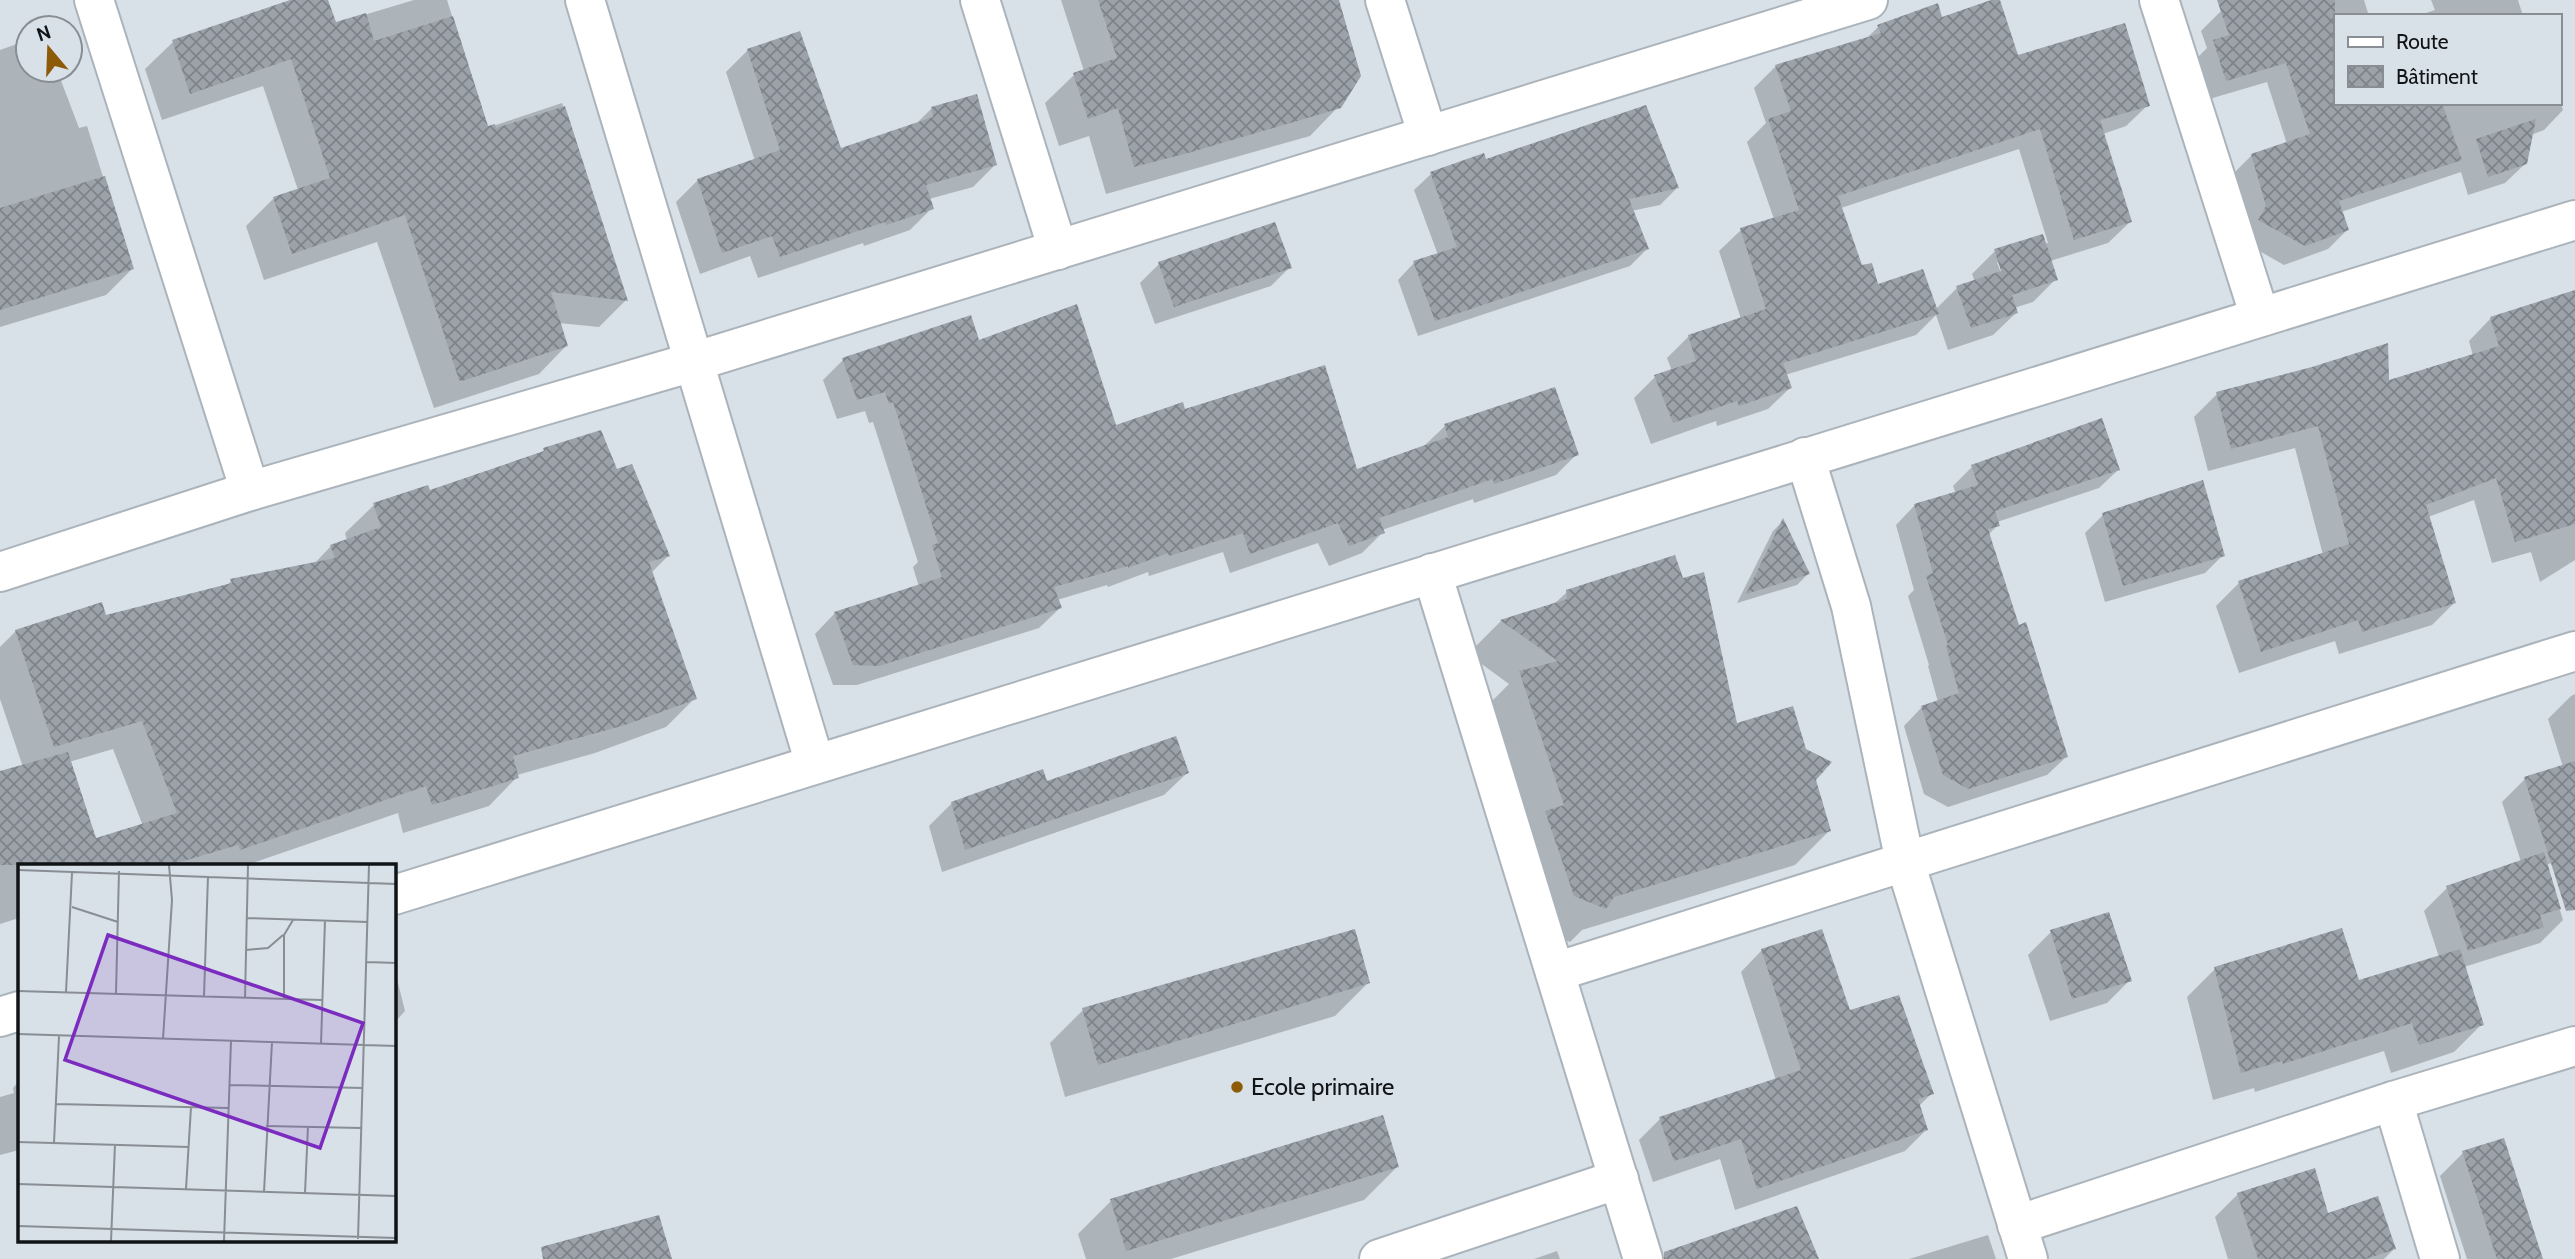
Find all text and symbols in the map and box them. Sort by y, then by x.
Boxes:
north arrow [14,14,84,84]
legend [2334,14,2561,105]
text: N [34,20,54,46]
text: Route [2396,29,2449,54]
text: Bâtiment [2396,64,2478,89]
inset map [18,864,396,1242]
place label: Ecole primaire [1251,1072,1394,1101]
marker: Ecole primaire [1229,1079,1245,1095]

